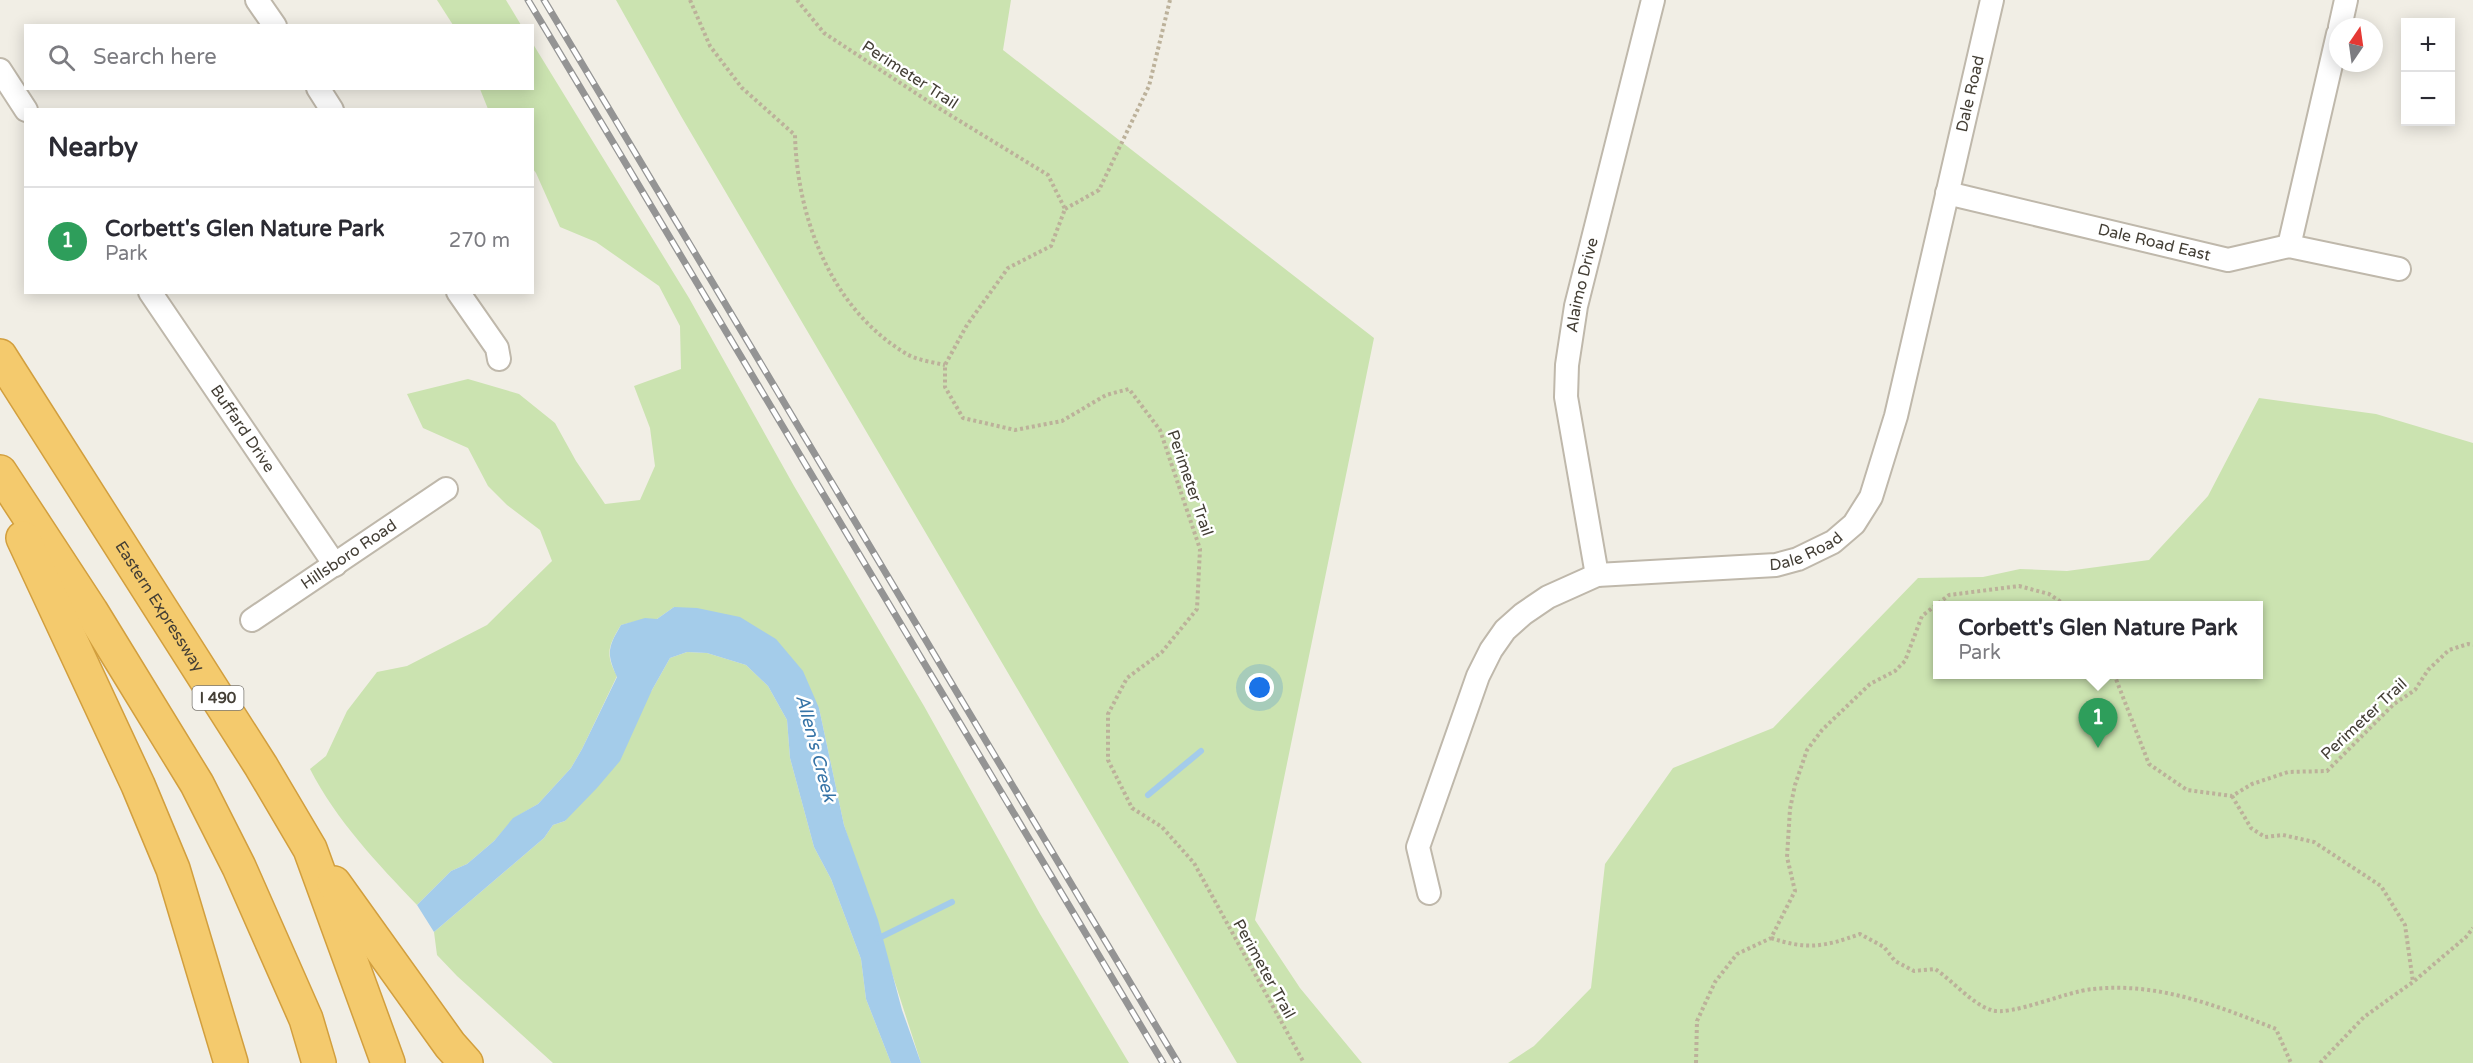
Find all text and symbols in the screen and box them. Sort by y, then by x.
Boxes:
north arrow [2329,18,2383,72]
map controls [2401,18,2455,126]
button: + [2401,18,2455,72]
search box [24,24,534,90]
street label: Perimeter Trail [858,36,962,114]
icon: search [45,41,78,74]
text: Search here [93,44,217,70]
street label: Dale Road [1952,53,1989,134]
button: − [2401,72,2455,126]
text: Nearby [48,132,138,163]
text: Corbett's Glen Nature Park [105,216,385,242]
street label: Dale Road East [2096,219,2213,266]
text: 1 [61,229,74,253]
text: 270 m [449,229,510,253]
street label: Alaimo Drive [1562,236,1603,334]
text: Park [105,242,148,266]
street label: Buffard Drive [206,381,279,476]
street label: Perimeter Trail [1163,427,1217,539]
street label: Hillsboro Road [297,515,401,594]
street label: Dale Road [1769,528,1847,575]
street label: Eastern Expressway [110,537,209,676]
popup [1933,601,2263,679]
text: Corbett's Glen Nature Park [1958,615,2238,641]
text: Park [1958,641,2001,665]
your location [1245,673,1274,702]
street label: Perimeter Trail [2317,674,2411,764]
road number: I 490 [192,686,244,710]
water label: Allen's Creek [791,692,841,805]
pin: 1 [2078,698,2118,748]
street label: Perimeter Trail [1228,916,1300,1022]

